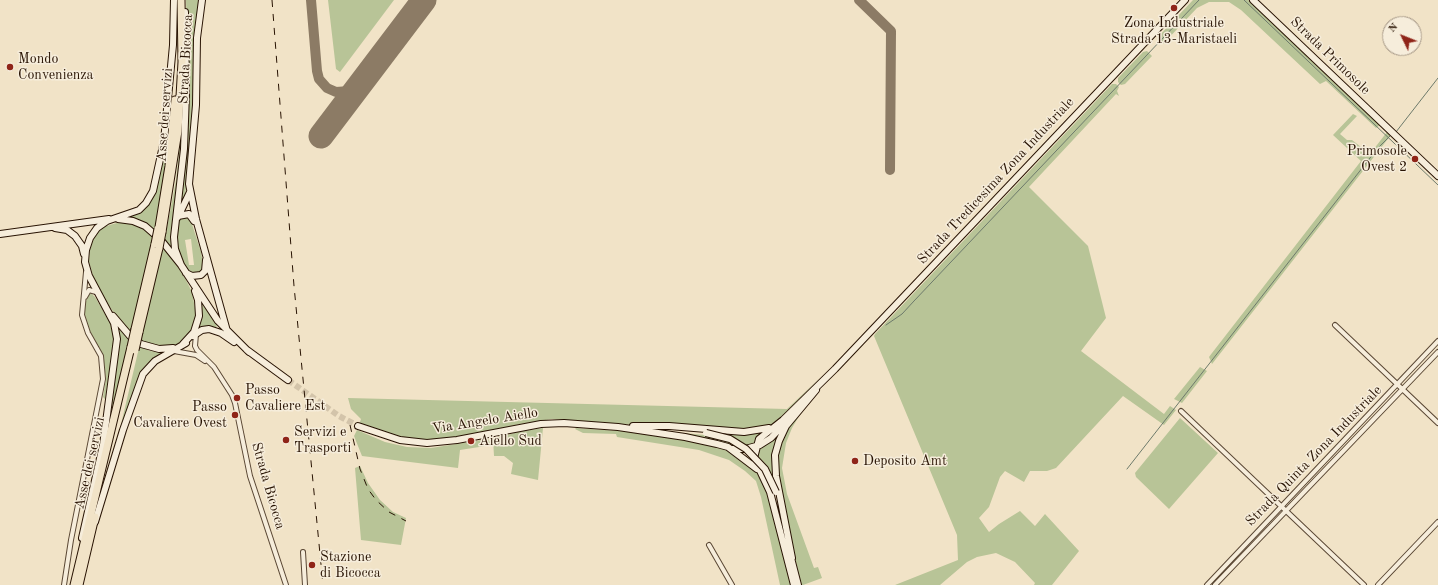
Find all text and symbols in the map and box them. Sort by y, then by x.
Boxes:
marker: Zona Industriale Strada 13-Maristaeli [1169,3,1179,13]
street label: Strada Bicocca [175,14,197,104]
street label: Strada Primosole [1287,14,1373,98]
place label: Zona Industriale Strada 13-Maristaeli [1111,15,1237,48]
north arrow [1382,16,1422,56]
text: N [1387,21,1400,35]
place label: Mondo Convenienza [18,51,93,84]
marker: Mondo Convenienza [5,62,15,72]
street label: Asse dei servizi [153,68,177,162]
street label: Strada Tredicesima Zona Industriale [914,94,1078,268]
place label: Primosole Ovest 2 [1347,143,1407,176]
marker: Primosole Ovest 2 [1410,154,1420,164]
place label: Passo Cavaliere Est [245,382,325,414]
street label: Strada Quinta Zona Industriale [1242,382,1386,530]
marker: Passo Cavaliere Est [232,393,242,403]
place label: Passo Cavaliere Ovest [133,399,227,432]
street label: Via Angelo Aiello [431,404,539,438]
marker: Passo Cavaliere Ovest [230,410,240,420]
street label: Asse dei servizi [71,415,109,511]
place label: Servizi e Trasporti [294,424,351,456]
place label: Aiello Sud [479,433,542,449]
marker: Servizi e Trasporti [281,435,291,445]
marker: Aiello Sud [466,436,476,446]
street label: Strada Bicocca [248,440,288,532]
place label: Deposito Amt [863,453,947,469]
marker: Deposito Amt [850,456,860,466]
place label: Stazione di Bicocca [320,549,381,582]
marker: Stazione di Bicocca [307,560,317,570]

